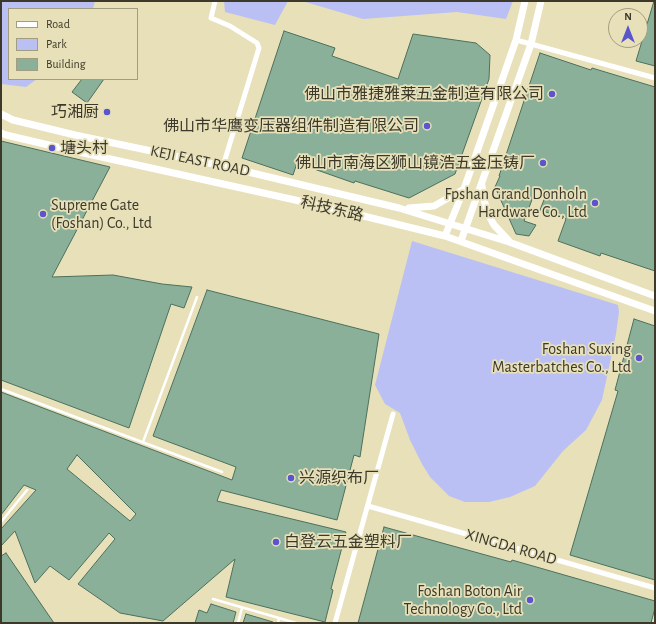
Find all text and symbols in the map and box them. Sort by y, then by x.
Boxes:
legend [8,8,138,80]
north arrow [608,8,648,48]
text: N [624,11,632,22]
text: Road [46,18,70,30]
text: Park [46,38,67,50]
text: Building [46,58,86,70]
place label: 佛山市雅捷雅莱五金制造有限公司 [304,84,544,104]
marker: 佛山市雅捷雅莱五金制造有限公司 [547,89,557,99]
place label: 巧湘厨 [51,102,99,122]
marker: 巧湘厨 [102,107,112,117]
place label: 佛山市华鹰变压器组件制造有限公司 [163,116,419,136]
marker: 佛山市华鹰变压器组件制造有限公司 [422,121,432,131]
place label: 塘头村 [60,138,108,158]
street label: KEJI EAST ROAD [148,141,252,181]
marker: 塘头村 [47,143,57,153]
place label: 佛山市南海区狮山镜浩五金压铸厂 [295,153,535,173]
marker: 佛山市南海区狮山镜浩五金压铸厂 [538,158,548,168]
place label: Fpshan Grand Donholn Hardware Co., Ltd [445,184,587,222]
street label: 科技东路 [299,192,365,226]
place label: Supreme Gate (Foshan) Co., Ltd [51,195,152,233]
marker: Fpshan Grand Donholn Hardware Co., Ltd [590,198,600,208]
marker: Supreme Gate (Foshan) Co., Ltd [38,209,48,219]
place label: Foshan Suxing Masterbatches Co., Ltd [492,339,631,377]
marker: Foshan Suxing Masterbatches Co., Ltd [634,353,644,363]
place label: 兴源织布厂 [299,468,379,488]
marker: 兴源织布厂 [286,473,296,483]
street label: XINGDA ROAD [463,525,559,569]
place label: 白登云五金塑料厂 [284,532,412,552]
marker: 白登云五金塑料厂 [271,537,281,547]
place label: Foshan Boton Air Technology Co., Ltd [403,581,522,619]
marker: Foshan Boton Air Technology Co., Ltd [525,595,535,605]

